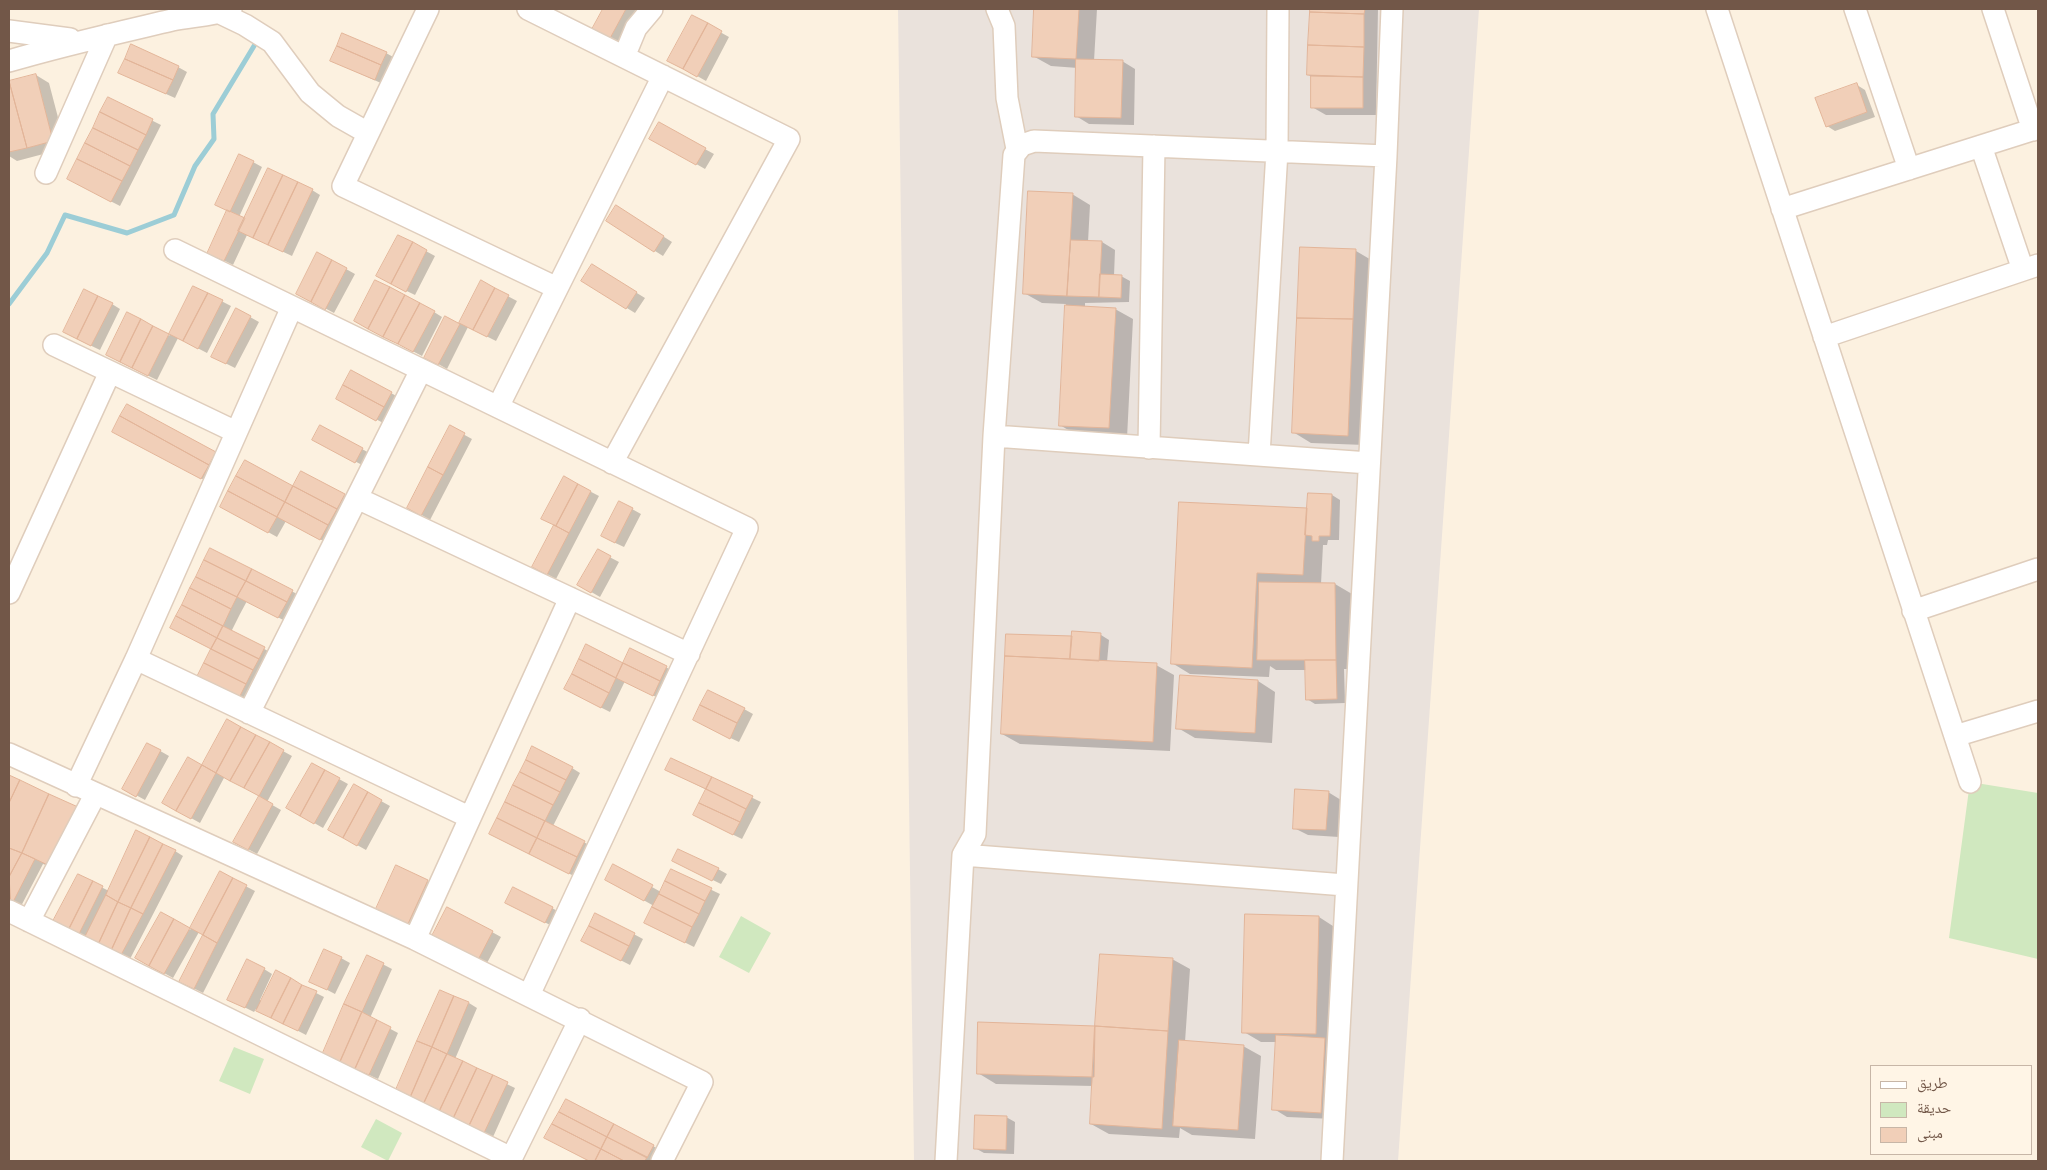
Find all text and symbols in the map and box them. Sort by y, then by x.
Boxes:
legend [1870,1065,2032,1155]
text: طريق [1917,1074,1948,1092]
text: حديقة [1917,1099,1951,1117]
text: مبنى [1917,1124,1943,1142]

